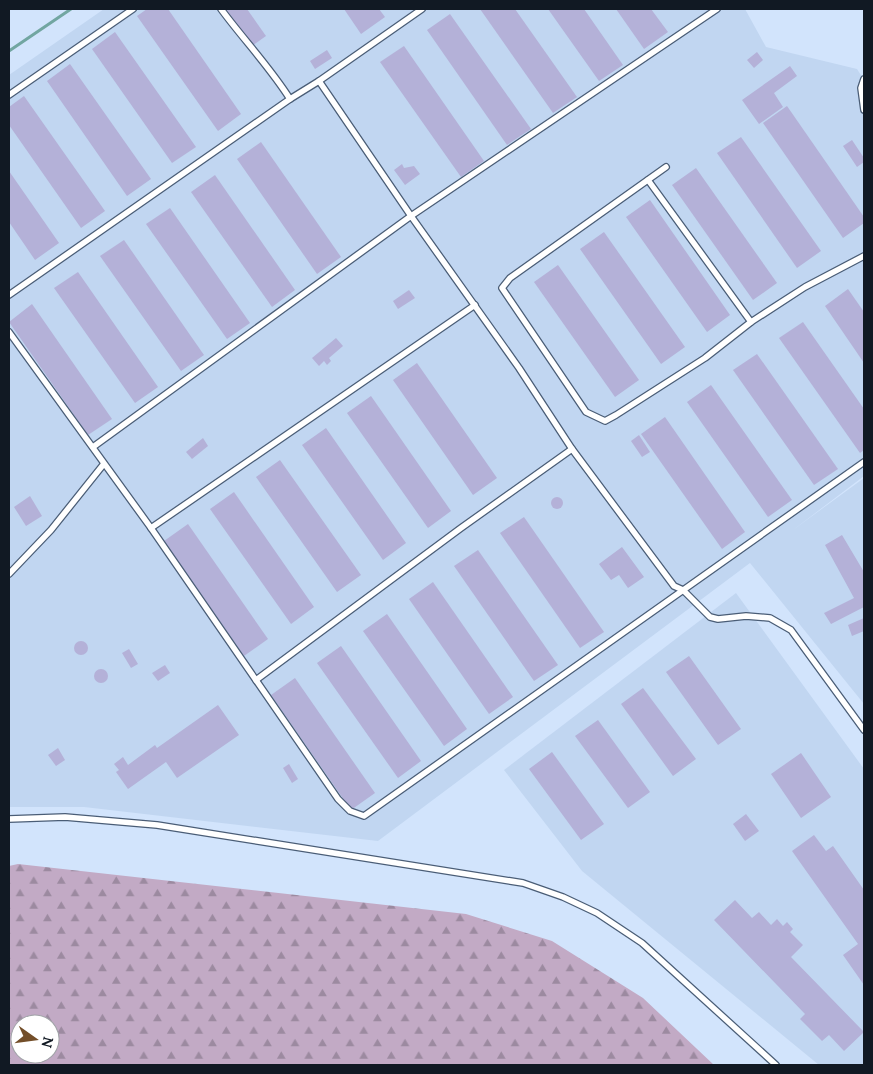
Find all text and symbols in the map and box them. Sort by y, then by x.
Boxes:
north arrow [10,1014,60,1064]
text: N [38,1035,58,1050]

